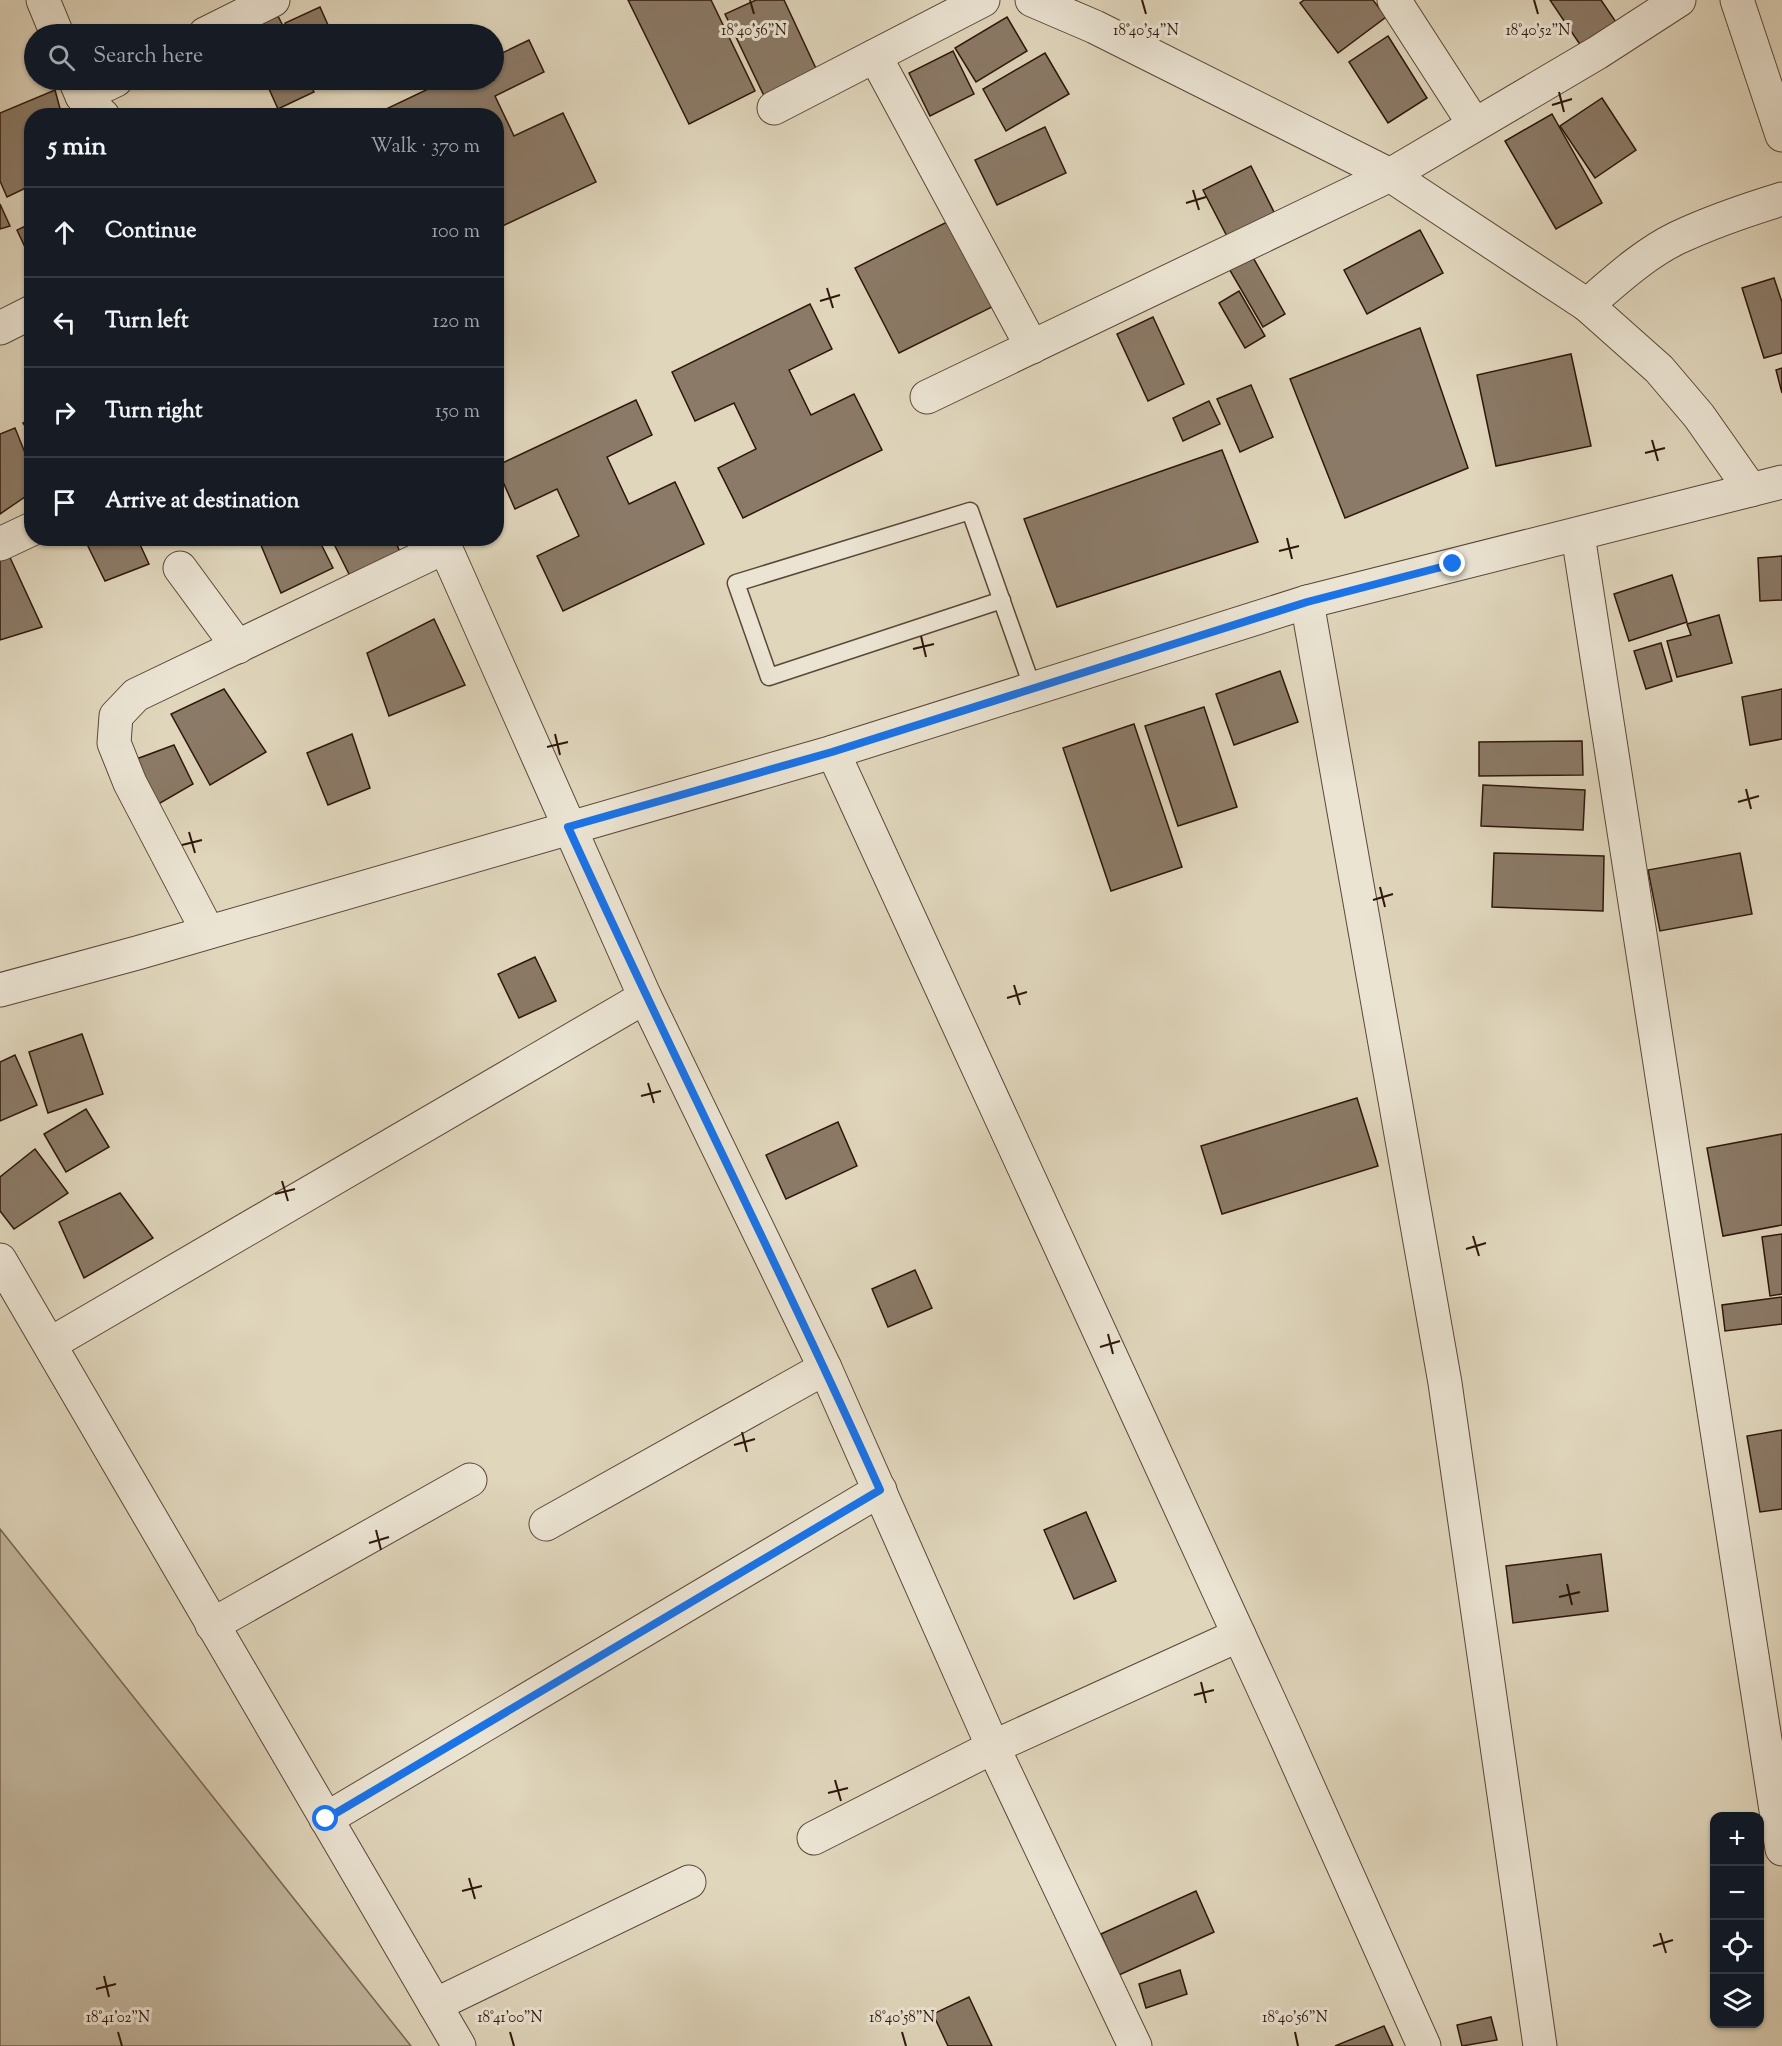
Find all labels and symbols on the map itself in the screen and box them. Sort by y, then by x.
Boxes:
text: 18°40'56"N [721,21,787,42]
text: 18°40'54"N [1113,21,1179,42]
text: 18°40'52"N [1506,21,1570,42]
route end [1439,550,1465,576]
route start [312,1805,338,1831]
text: 18°41'02"N [86,2008,150,2029]
text: 18°41'00"N [477,2008,543,2029]
text: 18°40'58"N [869,2008,935,2029]
text: 18°40'56"N [1262,2008,1328,2029]

